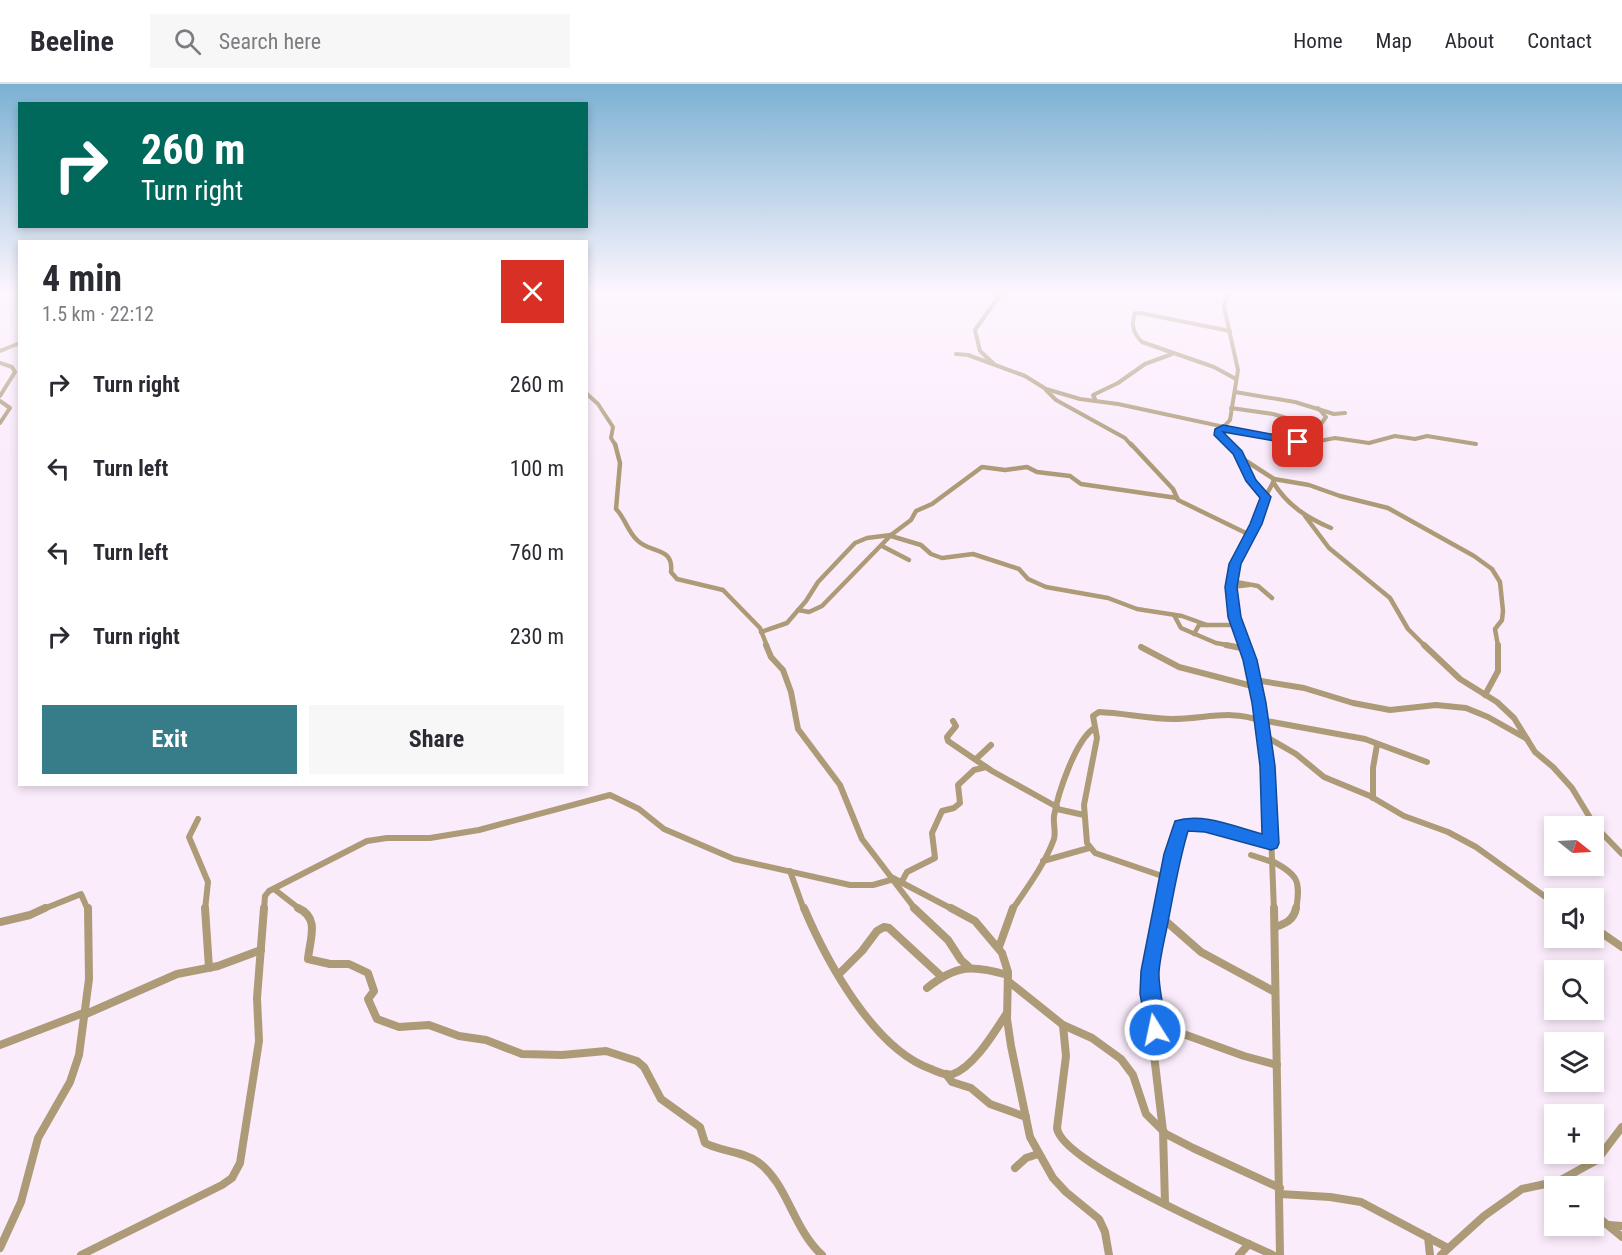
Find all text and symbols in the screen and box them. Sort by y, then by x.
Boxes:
search box [150,14,570,68]
text: Beeline [30,25,114,58]
icon: search [171,25,204,58]
text: Search here [219,29,321,54]
text: Home [1293,29,1343,53]
text: Map [1376,29,1412,53]
text: About [1445,29,1494,53]
text: Contact [1527,29,1592,53]
text: 260 m [141,125,246,174]
icon: right [42,126,120,204]
text: Turn right [141,175,243,207]
text: 4 min [42,258,122,300]
button: close [501,260,564,323]
text: 1.5 km · 22:12 [42,302,154,326]
icon: right [42,368,75,401]
text: Turn right [93,372,180,397]
text: 260 m [510,372,564,397]
pin [1272,416,1323,467]
icon: arrive [1281,425,1314,458]
icon: left [42,452,75,485]
text: Turn left [93,456,168,481]
text: 100 m [510,456,564,481]
icon: left [42,536,75,569]
text: Turn left [93,540,168,565]
text: 760 m [510,540,564,565]
icon: right [42,620,75,653]
text: Turn right [93,624,180,649]
text: 230 m [510,624,564,649]
button: Exit [42,705,297,774]
button: Share [309,705,564,774]
north arrow [1544,816,1604,876]
map controls [1544,816,1604,1236]
button: sound [1544,888,1604,948]
button: search [1544,960,1604,1020]
position arrow [1123,998,1187,1062]
button: layers [1544,1032,1604,1092]
button: + [1544,1104,1604,1164]
button: − [1544,1176,1604,1236]

